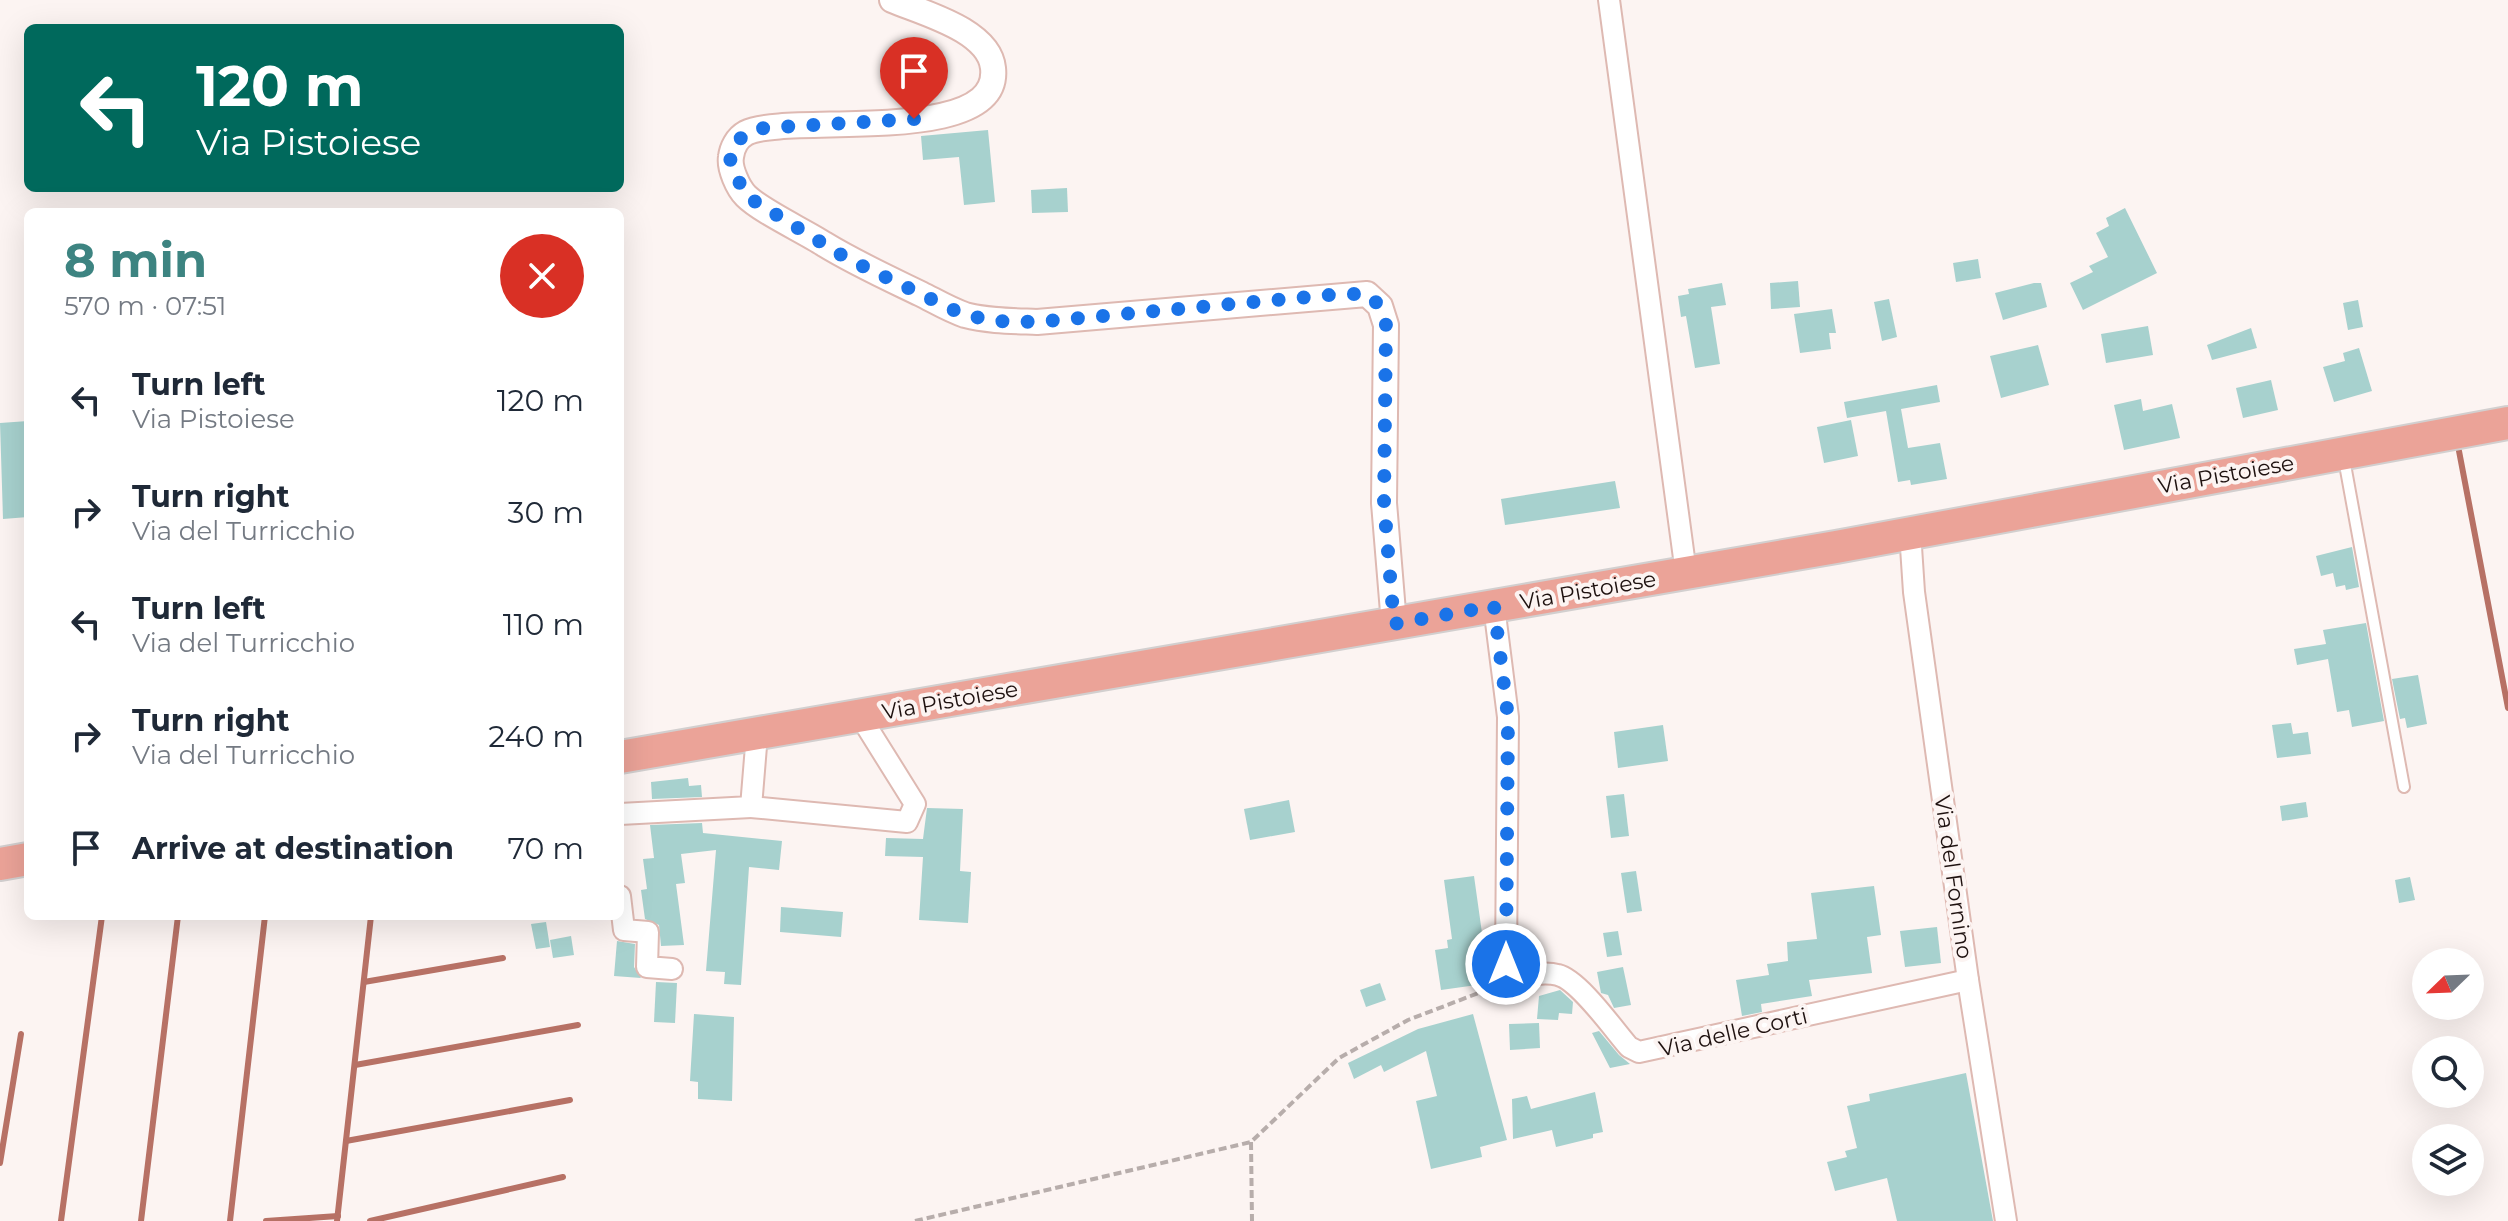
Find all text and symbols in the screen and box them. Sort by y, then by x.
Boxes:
pin [880,37,948,119]
icon: arrive [892,49,936,93]
text: 120 m [196,52,364,120]
icon: left [64,56,168,160]
text: Via Pistoiese [196,120,421,164]
text: 8 min [64,231,207,289]
button: close [500,234,584,318]
text: 570 m · 07:51 [64,290,226,322]
text: Turn left [132,366,265,403]
icon: left [64,378,108,422]
text: 120 m [497,382,584,419]
text: Via Pistoiese [132,403,295,435]
street label: Via Pistoiese [2156,449,2296,500]
text: Turn right [132,478,289,515]
icon: right [64,490,108,534]
text: 30 m [508,494,584,531]
text: Via del Turricchio [132,515,355,547]
street label: Via Pistoiese [1518,565,1658,616]
text: Turn left [132,590,265,627]
icon: left [64,602,108,646]
text: 110 m [503,606,584,643]
text: Via del Turricchio [132,627,355,659]
street label: Via Pistoiese [880,675,1020,726]
text: Turn right [132,702,289,739]
icon: right [64,714,108,758]
text: 240 m [488,718,584,755]
text: Via del Turricchio [132,739,355,771]
street label: Via del Fornino [1929,794,1978,961]
icon: arrive [64,826,108,870]
text: Arrive at destination [132,830,454,867]
text: 70 m [507,830,584,867]
position arrow [1464,922,1548,1006]
north arrow [2412,948,2484,1020]
map controls [2412,948,2484,1196]
street label: Via delle Corti [1656,1002,1810,1063]
button: search [2412,1036,2484,1108]
button: layers [2412,1124,2484,1196]

